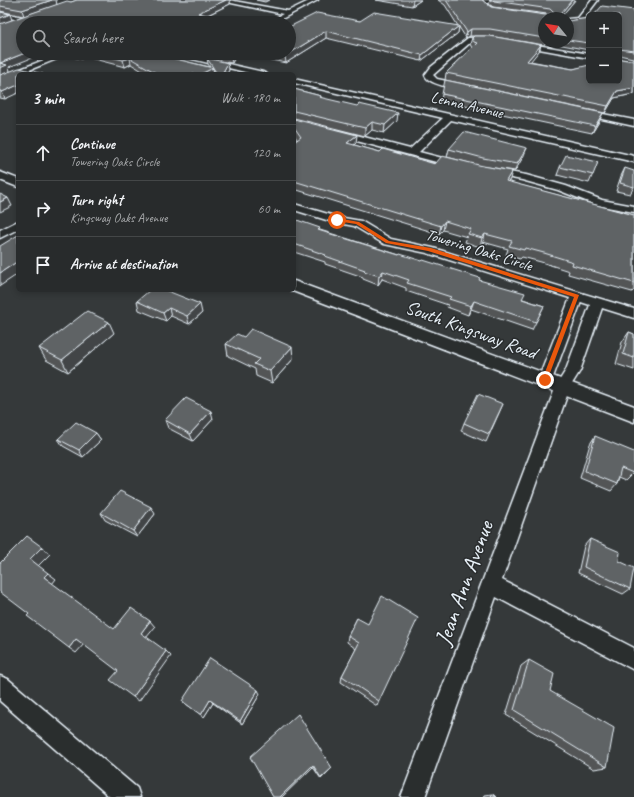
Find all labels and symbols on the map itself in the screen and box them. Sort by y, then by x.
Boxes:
north arrow [538,12,574,48]
street label: Lenna Avenue [429,87,507,123]
route start [328,211,346,229]
street label: Towering Oaks Circle [423,224,536,276]
street label: South Kingsway Road [402,295,543,366]
route end [536,371,554,389]
street label: Jean Ann Avenue [428,515,500,650]

